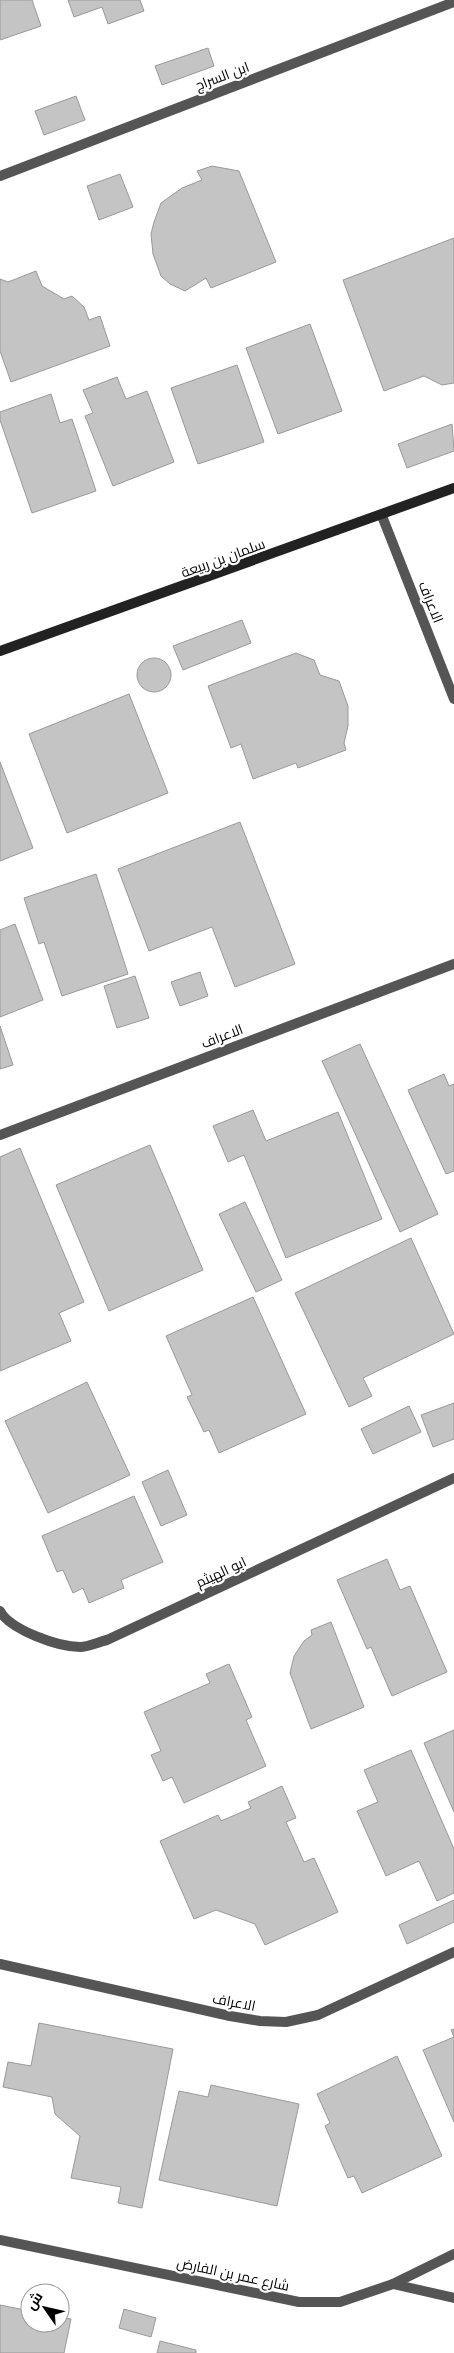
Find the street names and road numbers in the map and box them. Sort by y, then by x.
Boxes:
street label: ابن السراج [192,57,252,95]
street label: سلمان بن ربيعة [179,534,267,582]
street label: الاعراف [415,578,447,626]
street label: الاعراف [198,1020,246,1052]
street label: ابو الهيثم [193,1553,250,1592]
street label: الاعراف [211,1989,257,2015]
street label: شارع عمر بن الفارض [175,2253,291,2295]

